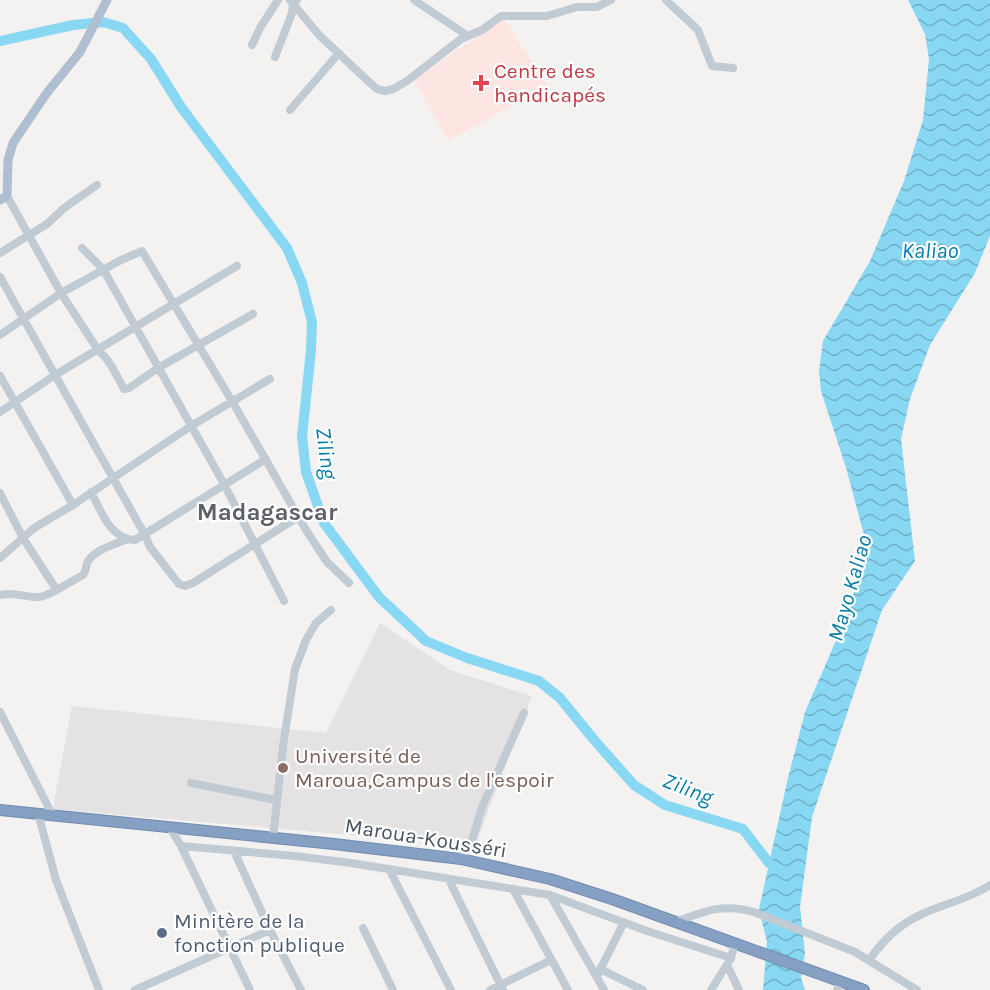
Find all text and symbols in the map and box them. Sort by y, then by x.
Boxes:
place label: Centre des handicapés [494,59,606,107]
marker: Centre des handicapés [472,74,490,92]
water label: Kaliao [902,238,958,264]
water label: Ziling [310,426,342,481]
district label: Madagascar [197,498,338,526]
water label: Mayo Kaliao [822,532,878,644]
place label: Université de Maroua,Campus de l'espoir [295,744,554,792]
marker: Université de Maroua,Campus de l'espoir [276,761,290,775]
water label: Ziling [659,767,717,811]
street label: Maroua-Kousséri [343,813,509,863]
place label: Minitère de la fonction publique [174,909,345,957]
marker: Minitère de la fonction publique [155,926,169,940]

